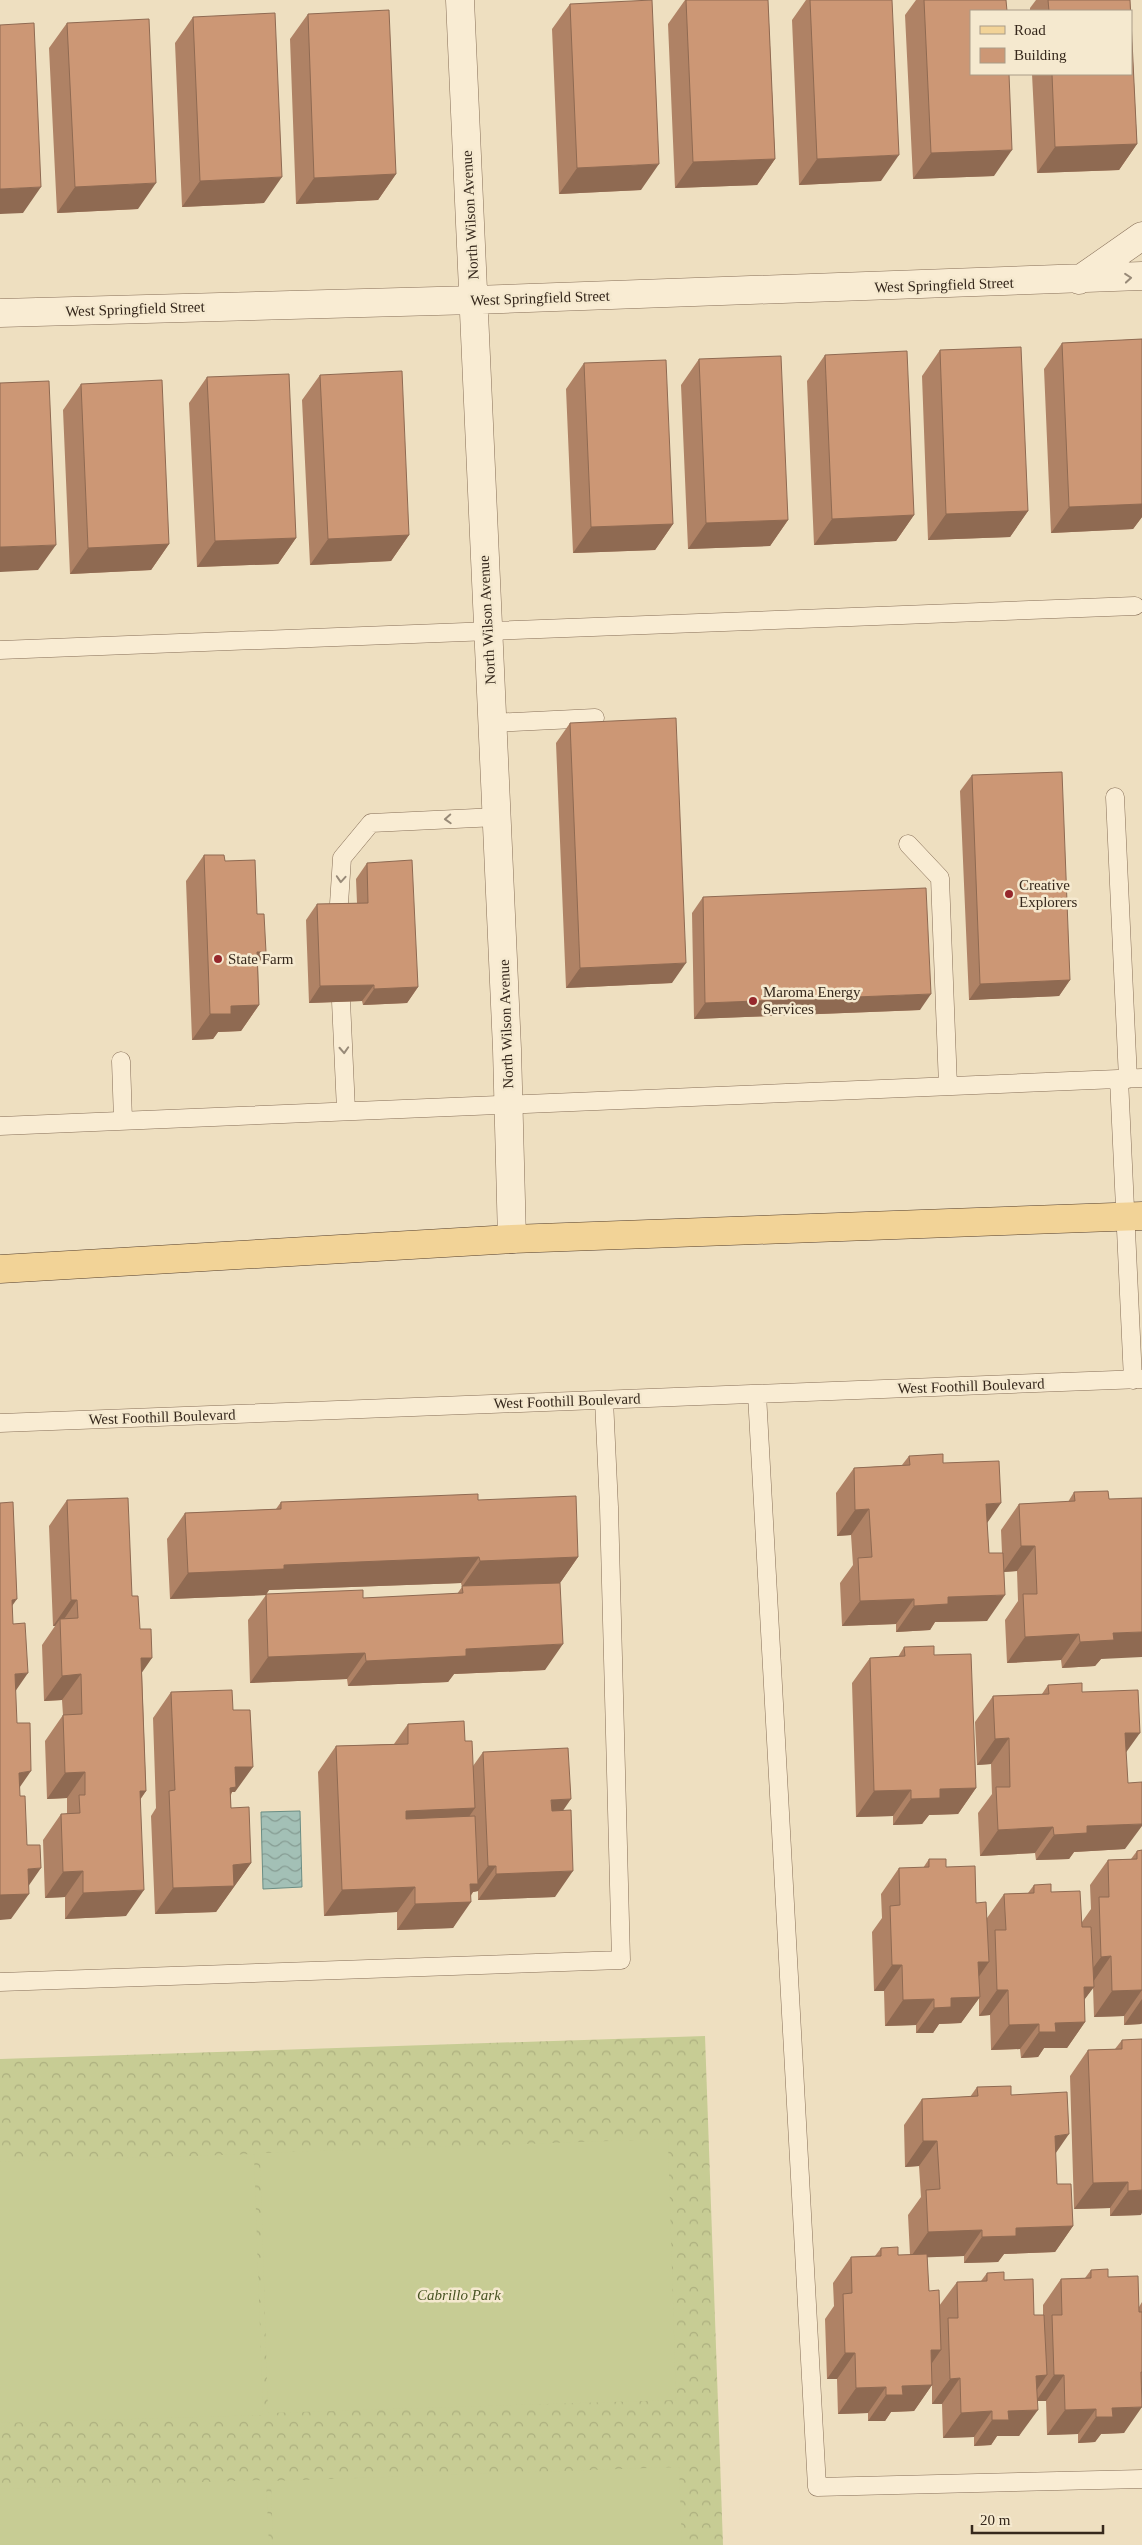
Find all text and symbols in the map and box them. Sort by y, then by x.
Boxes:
legend [970,10,1132,75]
text: Road [1014,22,1046,38]
text: Building [1014,47,1067,63]
street label: North Wilson Avenue [459,150,481,280]
one-way arrow [1124,273,1132,284]
street label: West Springfield Street [874,275,1015,295]
street label: West Springfield Street [470,288,611,308]
street label: West Springfield Street [65,299,206,319]
street label: North Wilson Avenue [476,555,498,685]
one-way arrow [444,814,452,825]
one-way arrow [335,875,346,883]
place label: Creative Explorers [1019,877,1077,910]
marker: Creative Explorers [1003,888,1015,900]
place label: State Farm [228,951,294,967]
marker: State Farm [212,953,224,965]
street label: North Wilson Avenue [496,959,516,1089]
place label: Maroma Energy Services [763,984,861,1017]
marker: Maroma Energy Services [747,995,759,1007]
one-way arrow [339,1046,349,1054]
street label: West Foothill Boulevard [897,1375,1045,1397]
street label: West Foothill Boulevard [493,1390,641,1412]
street label: West Foothill Boulevard [88,1406,236,1428]
park label: Cabrillo Park [417,2287,501,2303]
scale bar [972,2502,1103,2534]
text: 20 m [980,2512,1011,2528]

